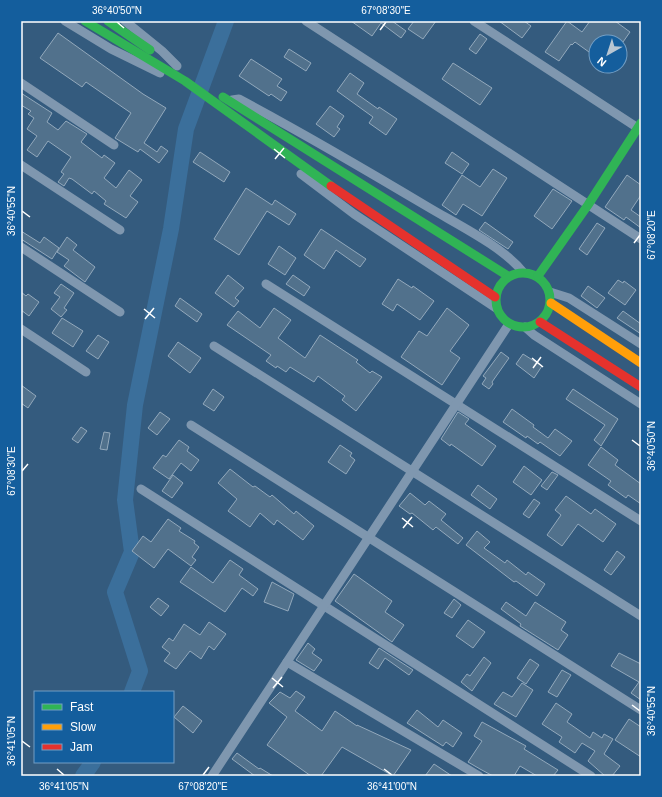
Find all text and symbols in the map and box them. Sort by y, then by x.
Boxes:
text: 36°40'50"N [92,5,142,16]
text: 67°08'30"E [361,5,411,16]
north arrow [588,34,628,74]
text: N [595,55,609,69]
text: 36°40'55"N [6,186,17,236]
text: 67°08'20"E [646,210,657,260]
text: 36°40'50"N [646,421,657,471]
text: 67°08'30"E [6,446,17,496]
text: 36°40'55"N [646,686,657,736]
legend [34,691,174,763]
text: Fast [70,700,94,714]
text: 36°41'05"N [6,716,17,766]
text: Slow [70,720,96,734]
text: Jam [70,740,93,754]
text: 36°41'05"N [39,781,89,792]
text: 67°08'20"E [178,781,228,792]
text: 36°41'00"N [367,781,417,792]

